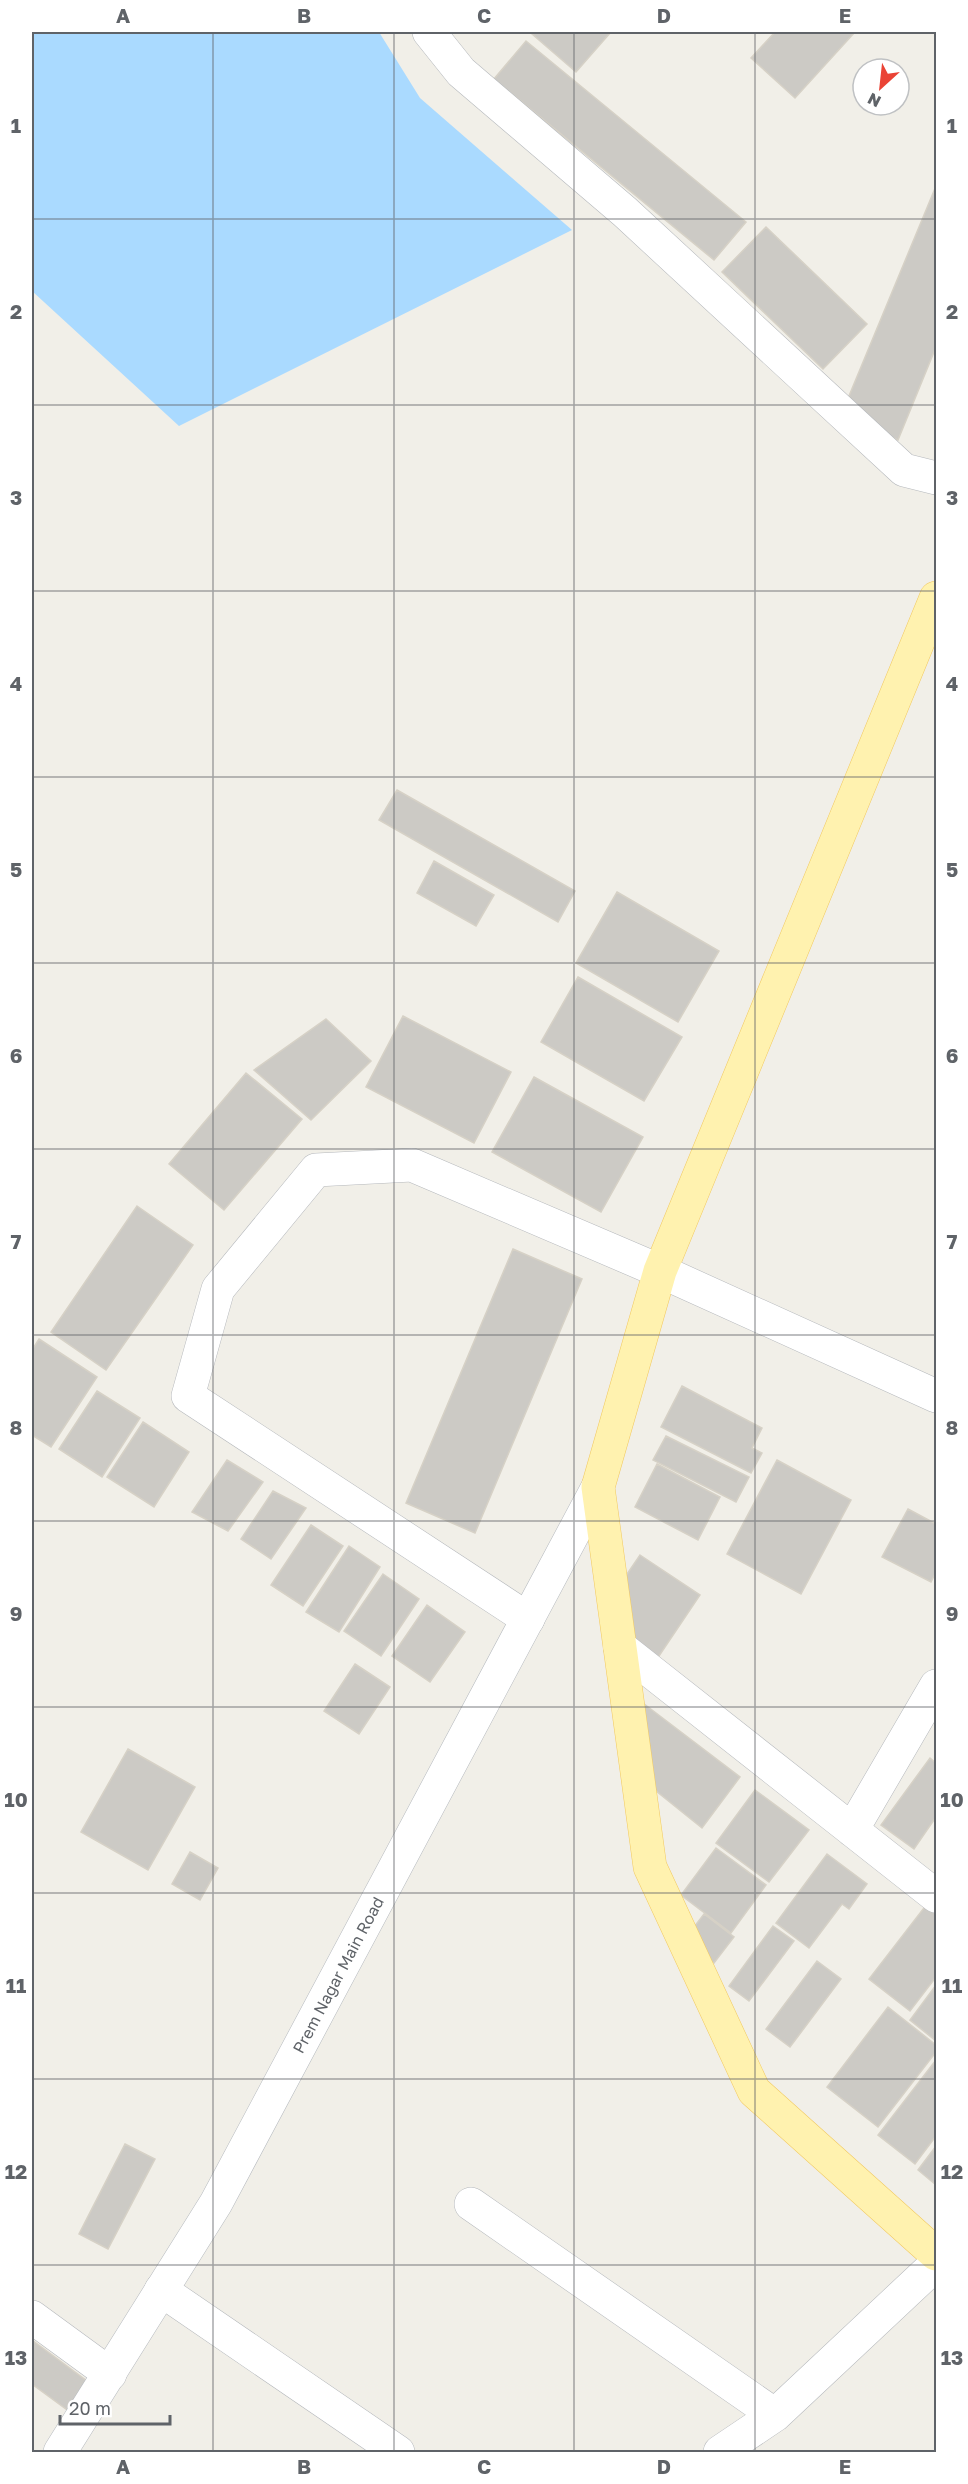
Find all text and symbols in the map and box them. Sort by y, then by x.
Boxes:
text: A [116,3,130,27]
text: B [297,3,311,27]
text: C [477,3,491,27]
text: D [657,3,671,27]
text: E [839,3,851,27]
north arrow [851,57,911,117]
text: N [864,89,884,112]
text: 1 [11,113,21,137]
text: 1 [947,113,957,137]
text: 2 [10,299,22,323]
text: 2 [946,299,958,323]
text: 3 [10,485,22,509]
text: 3 [946,485,958,509]
text: 4 [10,671,22,695]
text: 4 [946,671,958,695]
text: 5 [10,857,22,881]
text: 5 [946,857,958,881]
text: 6 [10,1043,22,1067]
text: 6 [946,1043,958,1067]
text: 7 [11,1229,22,1253]
text: 7 [947,1229,958,1253]
text: 8 [10,1415,22,1439]
text: 8 [946,1415,958,1439]
text: 9 [10,1601,22,1625]
text: 9 [946,1601,958,1625]
text: 10 [4,1787,28,1811]
text: 10 [940,1787,964,1811]
street label: Prem Nagar Main Road [288,1893,388,2057]
text: 11 [6,1973,26,1997]
text: 11 [942,1973,962,1997]
text: 12 [5,2159,27,2183]
text: 12 [941,2159,963,2183]
text: 13 [5,2345,27,2369]
text: 13 [941,2345,963,2369]
scale bar [60,2388,170,2426]
text: 20 m [69,2397,111,2419]
text: A [116,2454,130,2478]
text: B [297,2454,311,2478]
text: C [477,2454,491,2478]
text: D [657,2454,671,2478]
text: E [839,2454,851,2478]

